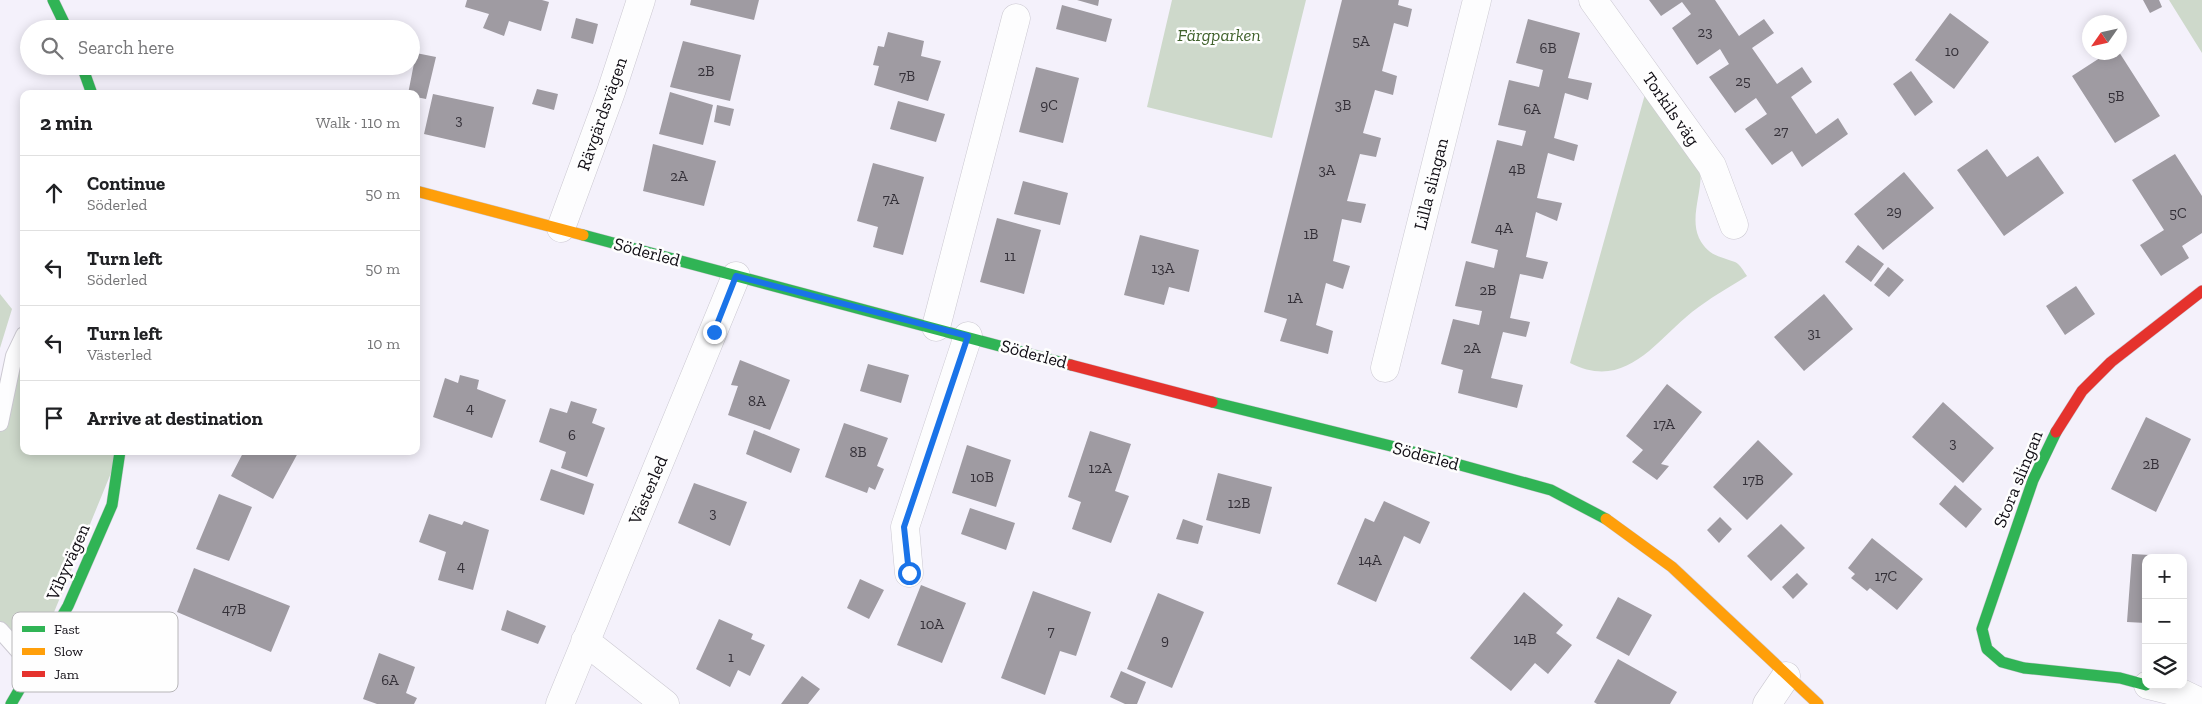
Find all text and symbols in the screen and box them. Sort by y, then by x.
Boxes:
north arrow [2082,15,2127,60]
search box [20,20,420,75]
house number: 23 [1697,23,1713,41]
park label: Färgparken [1177,24,1261,46]
house number: 5A [1352,32,1370,50]
icon: search [38,34,66,62]
text: Search here [78,36,174,59]
house number: 6B [1539,39,1557,57]
house number: 10 [1945,42,1959,60]
street label: Rävgärdsvägen [572,54,632,174]
house number: 2B [698,62,714,80]
house number: 7B [899,67,915,85]
street label: Torkils väg [1638,68,1705,150]
house number: 25 [1735,72,1751,90]
house number: 5B [2108,87,2124,105]
house number: 9C [1040,96,1058,114]
house number: 3B [1335,96,1351,114]
house number: 6A [1523,100,1541,118]
text: 2 min [40,110,92,135]
house number: 3 [455,111,463,129]
text: Walk · 110 m [316,113,400,132]
house number: 27 [1774,122,1788,140]
street label: Lilla slingan [1409,135,1453,232]
house number: 4B [1508,160,1526,178]
house number: 3A [1318,161,1336,179]
house number: 2A [670,167,688,185]
text: Continue [87,172,165,195]
icon: ahead [40,179,68,207]
text: 50 m [365,184,400,203]
house number: 7A [883,190,899,208]
text: Söderled [87,195,147,214]
house number: 29 [1886,202,1902,220]
house number: 5C [2169,204,2187,222]
house number: 4A [1495,219,1513,237]
house number: 1B [1304,225,1318,243]
street label: Söderled [611,233,683,271]
text: Turn left [87,247,162,270]
house number: 11 [1004,247,1016,265]
icon: left [40,254,68,282]
text: 50 m [365,259,400,278]
house number: 13A [1152,259,1175,277]
text: Söderled [87,270,147,289]
house number: 2B [1480,281,1496,299]
house number: 1A [1287,289,1303,307]
route end [703,321,726,344]
text: Turn left [87,322,162,345]
house number: 31 [1807,324,1821,342]
icon: left [40,329,68,357]
text: 10 m [367,334,400,353]
street label: Söderled [998,335,1070,373]
house number: 2A [1463,339,1481,357]
text: Västerled [87,345,152,364]
house number: 8A [748,392,766,410]
house number: 4 [466,399,474,417]
icon: arrive [40,404,68,432]
text: Arrive at destination [87,407,263,430]
house number: 17A [1653,415,1675,433]
house number: 6 [568,426,576,444]
street label: Stora slingan [1989,427,2048,531]
house number: 3 [1949,434,1957,452]
street label: Söderled [1390,437,1462,475]
house number: 8B [849,443,867,461]
street label: Västerled [623,452,672,529]
house number: 2B [2143,455,2159,473]
house number: 12A [1088,459,1112,477]
house number: 10B [970,468,994,486]
house number: 17B [1742,471,1764,489]
house number: 12B [1228,494,1250,512]
house number: 3 [709,504,717,522]
street label: Vibyvägen [41,520,95,605]
house number: 14A [1358,551,1382,569]
map controls [2142,554,2187,689]
button: + [2142,554,2187,599]
house number: 4 [457,557,465,575]
route start [898,562,921,585]
house number: 17C [1875,567,1897,585]
button: − [2142,599,2187,644]
house number: 47B [222,600,246,618]
legend [12,612,178,692]
house number: 10A [920,615,944,633]
text: Fast [54,621,81,638]
house number: 7 [1047,622,1055,640]
house number: 14B [1514,630,1536,648]
house number: 9 [1161,631,1169,649]
text: Slow [54,643,83,660]
button: layers [2142,644,2187,689]
house number: 1 [728,648,734,666]
text: Jam [54,666,79,683]
house number: 6A [381,671,399,689]

